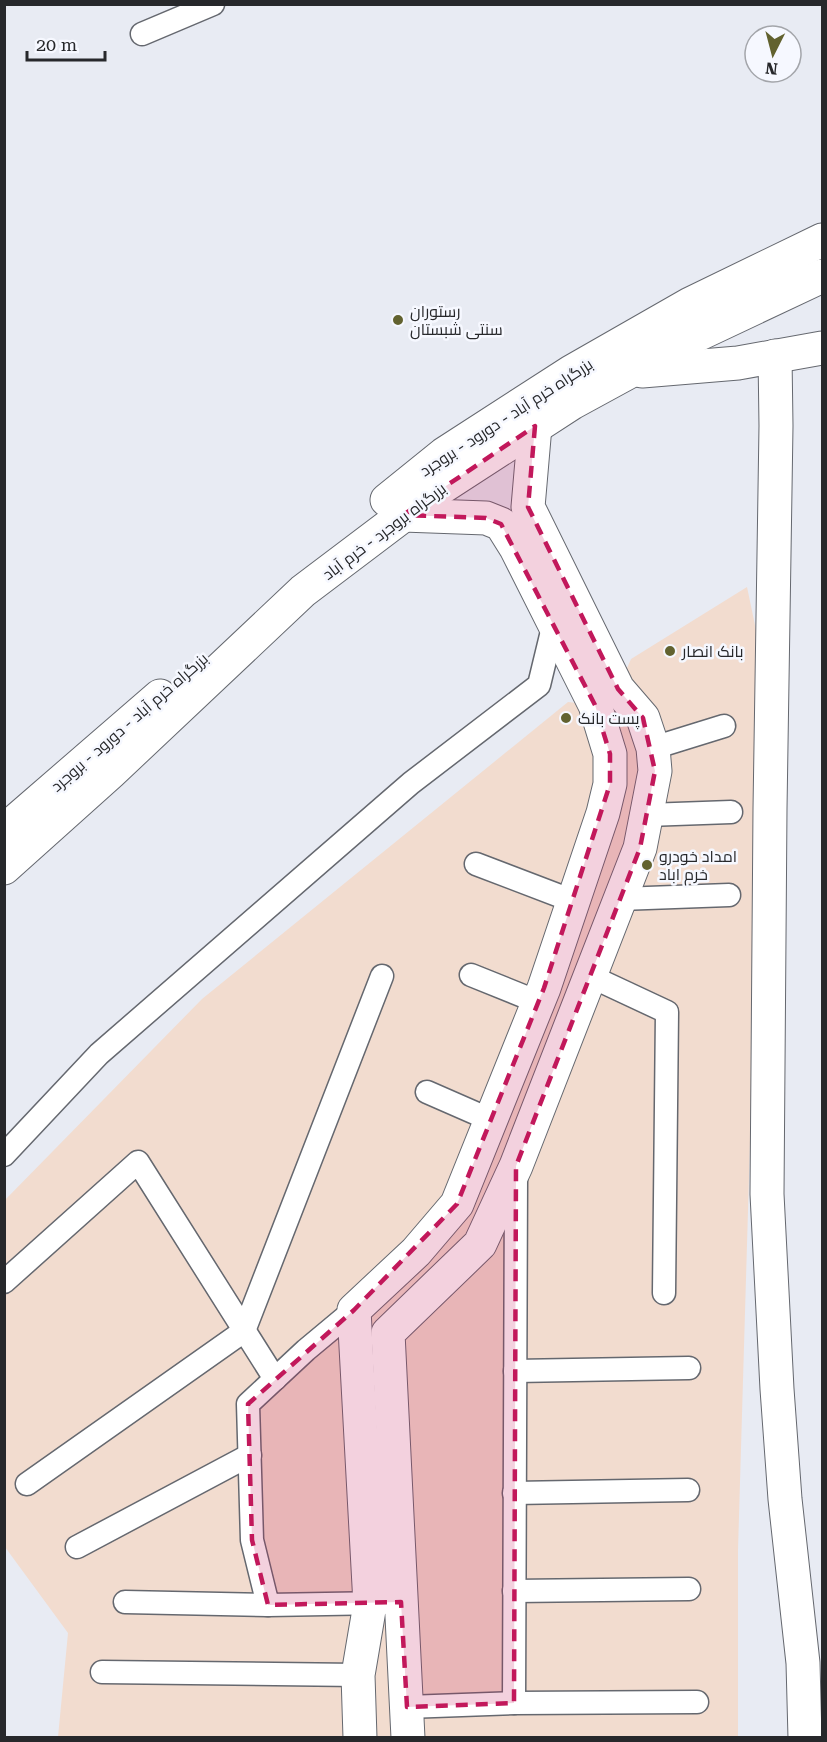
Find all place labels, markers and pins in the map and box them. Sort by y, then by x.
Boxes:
place label: رستوران سنتی شبستان [410,302,503,340]
marker: رستوران سنتی شبستان [391,313,405,327]
place label: بانک انصار [681,642,744,661]
marker: بانک انصار [663,644,677,658]
place label: پست بانک [578,709,640,730]
marker: پست بانک [559,711,573,725]
place label: امداد خودرو خرم اباد [659,847,737,886]
marker: امداد خودرو خرم اباد [640,858,654,872]

